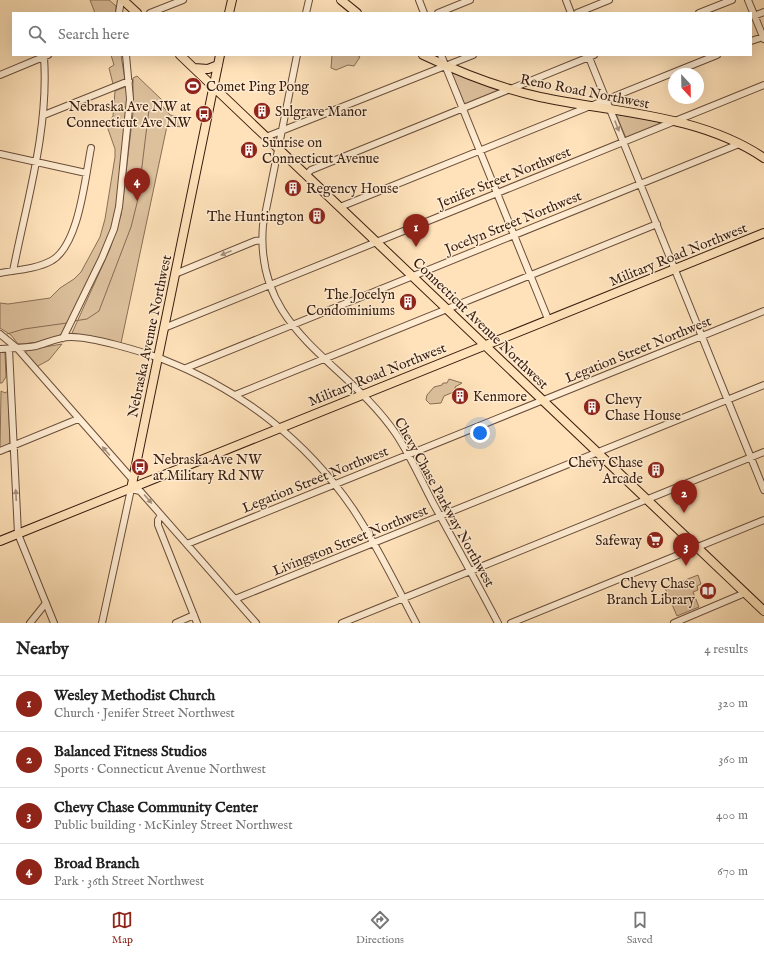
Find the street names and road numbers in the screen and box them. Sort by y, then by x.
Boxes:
street label: Reno Road Northwest [519,71,651,113]
street label: Jenifer Street Northwest [433,143,574,214]
street label: Jocelyn Street Northwest [441,187,585,259]
street label: Military Road Northwest [607,219,750,291]
street label: Nebraska Avenue Northwest [124,253,176,419]
street label: Connecticut Avenue Northwest [409,254,552,394]
street label: Legation Street Northwest [563,312,714,388]
street label: Military Road Northwest [306,339,449,411]
street label: Chevy Chase Parkway Northwest [390,415,498,591]
street label: Legation Street Northwest [240,442,391,518]
street label: Livingston Street Northwest [270,501,431,580]

